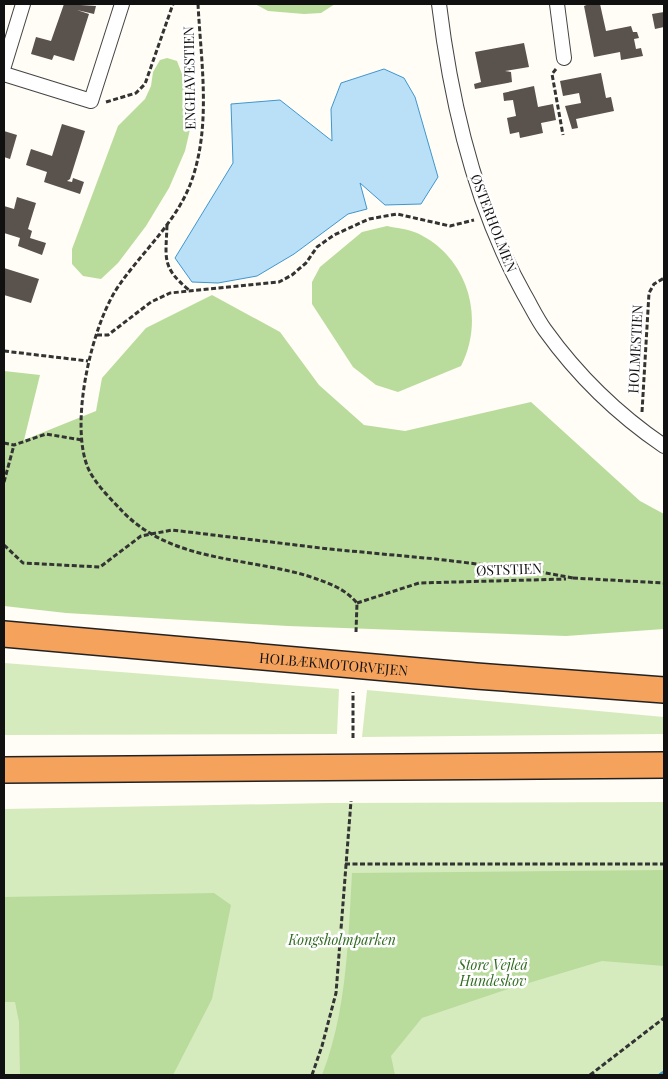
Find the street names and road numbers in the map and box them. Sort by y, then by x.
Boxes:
street label: ENGHAVESTIEN [179,26,199,130]
street label: ØSTERHOLMEN [467,171,522,275]
street label: HOLMESTIEN [623,304,647,394]
street label: ØSTSTIEN [476,558,542,580]
street label: HOLBÆKMOTORVEJEN [259,647,409,679]

